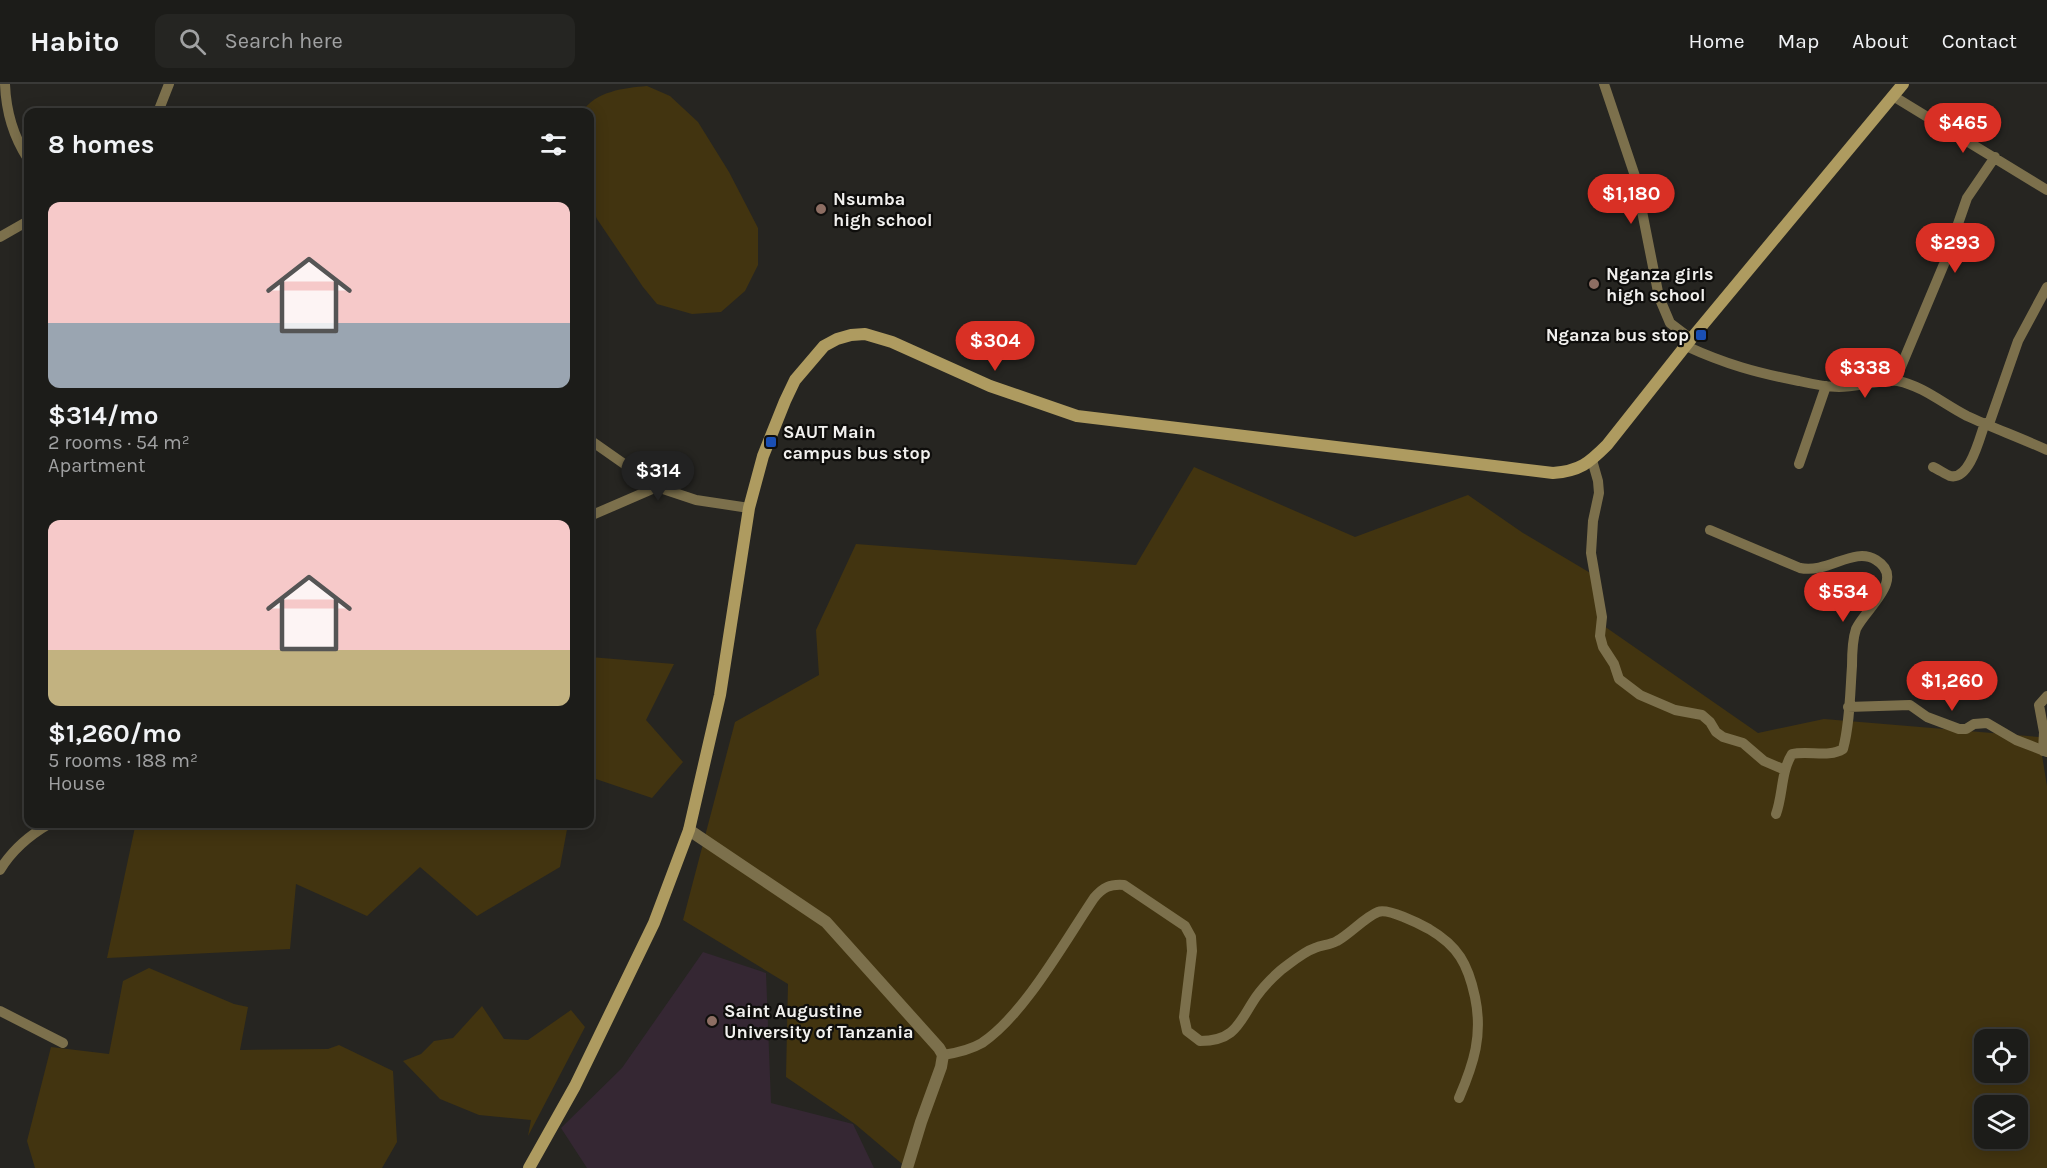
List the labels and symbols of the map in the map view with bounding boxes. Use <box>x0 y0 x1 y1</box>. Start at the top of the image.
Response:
pin: $465 <box>1927 103 1999 154</box>
pin: $1,180 <box>1582 174 1680 225</box>
place label: Nsumba high school <box>833 188 932 231</box>
marker: Nsumba high school <box>814 202 828 216</box>
pin: $293 <box>1919 223 1991 274</box>
place label: Nganza girls high school <box>1606 263 1714 306</box>
marker: Nganza girls high school <box>1587 277 1601 291</box>
pin: $304 <box>959 321 1031 372</box>
place label: Nganza bus stop <box>1546 324 1689 346</box>
marker: Nganza bus stop <box>1694 328 1708 342</box>
pin: $338 <box>1829 348 1901 399</box>
place label: SAUT Main campus bus stop <box>783 421 931 464</box>
marker: SAUT Main campus bus stop <box>764 435 778 449</box>
pin: $314 <box>622 451 694 502</box>
pin: $534 <box>1807 572 1879 623</box>
pin: $1,260 <box>1903 661 2001 712</box>
place label: Saint Augustine University of Tanzania <box>724 1000 914 1043</box>
marker: Saint Augustine University of Tanzania <box>705 1014 719 1028</box>

